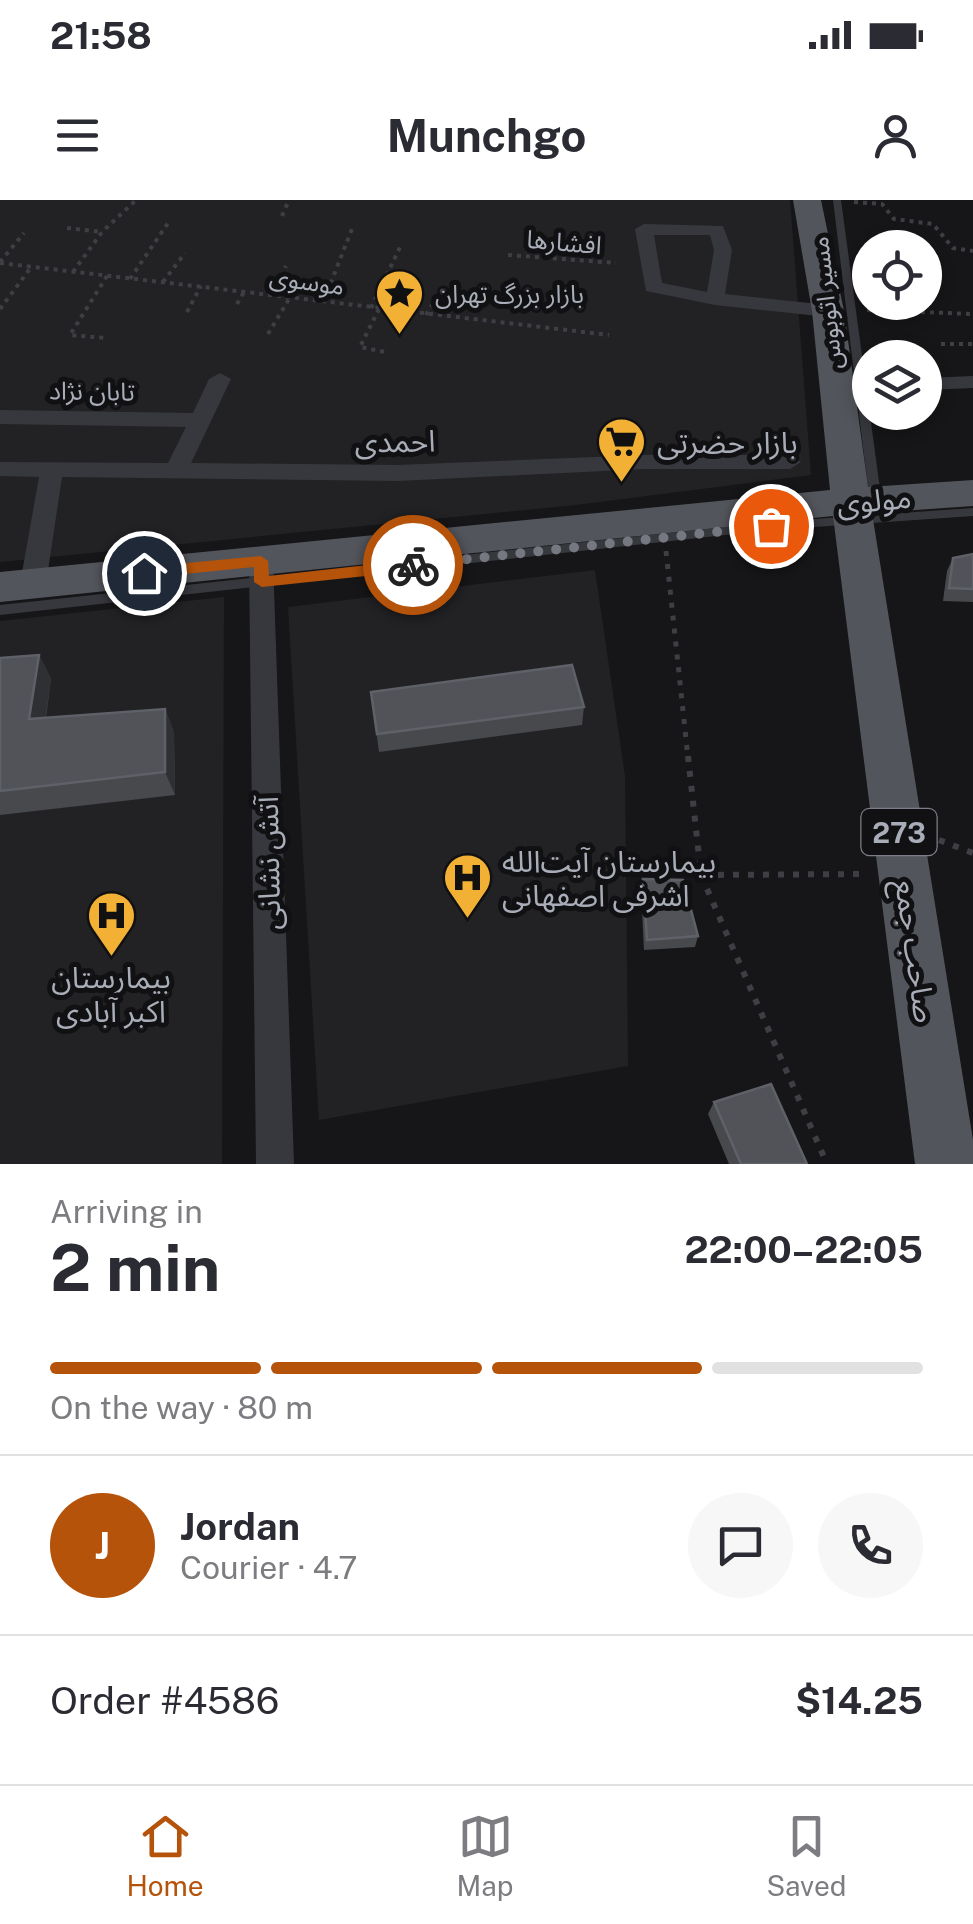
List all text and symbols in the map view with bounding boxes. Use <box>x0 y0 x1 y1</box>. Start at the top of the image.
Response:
text: 21:58 <box>50 13 152 58</box>
icon: menu <box>50 108 105 163</box>
icon: person <box>868 108 923 163</box>
text: Munchgo <box>387 109 586 162</box>
street label: افشارها <box>525 224 603 260</box>
map controls <box>852 230 942 430</box>
button: locate <box>852 230 942 320</box>
street label: مسیر اتوبوس <box>804 235 848 371</box>
street label: موسوی <box>268 261 346 301</box>
place icon: بازار بزرگ تهران <box>374 268 426 336</box>
place label: بازار بزرگ تهران <box>435 279 584 309</box>
button: layers <box>852 340 942 430</box>
street label: تابان نژاد <box>49 375 135 407</box>
supermarket icon: بازار حضرتی <box>596 416 648 484</box>
street label: احمدی <box>354 422 436 460</box>
place label: بازار حضرتی <box>657 424 798 460</box>
street label: مولوی <box>835 479 913 521</box>
pin <box>729 484 814 569</box>
icon: bag <box>744 499 799 554</box>
courier <box>363 515 463 615</box>
pin <box>102 531 187 616</box>
icon: bike <box>386 538 441 593</box>
icon: home <box>117 546 172 601</box>
street label: آتش نشانی <box>249 795 287 930</box>
road number: 273 <box>862 809 936 855</box>
place label: بیمارستان آیت‌الله اشرفی اصفهانی <box>502 843 716 913</box>
hospital icon: بیمارستان آیت‌الله اشرفی اصفهانی <box>441 852 493 920</box>
street label: صاحب جمع <box>883 877 944 1026</box>
hospital icon: بیمارستان اکبر آبادی <box>85 890 137 958</box>
place label: بیمارستان اکبر آبادی <box>51 959 171 1029</box>
text: Arriving in <box>50 1193 203 1230</box>
text: 22:00–22:05 <box>684 1227 923 1272</box>
text: 2 min <box>50 1229 220 1306</box>
text: On the way · 80 m <box>50 1389 313 1426</box>
button: chat <box>688 1493 793 1598</box>
button: phone <box>818 1493 923 1598</box>
text: Jordan <box>180 1504 300 1549</box>
text: J <box>95 1523 110 1568</box>
text: Courier · 4.7 <box>180 1549 357 1586</box>
text: Order #4586 <box>50 1678 279 1723</box>
text: $14.25 <box>795 1678 923 1723</box>
tab: Home <box>126 1809 204 1902</box>
tab: Map <box>457 1809 513 1902</box>
tab: Saved <box>766 1809 847 1902</box>

